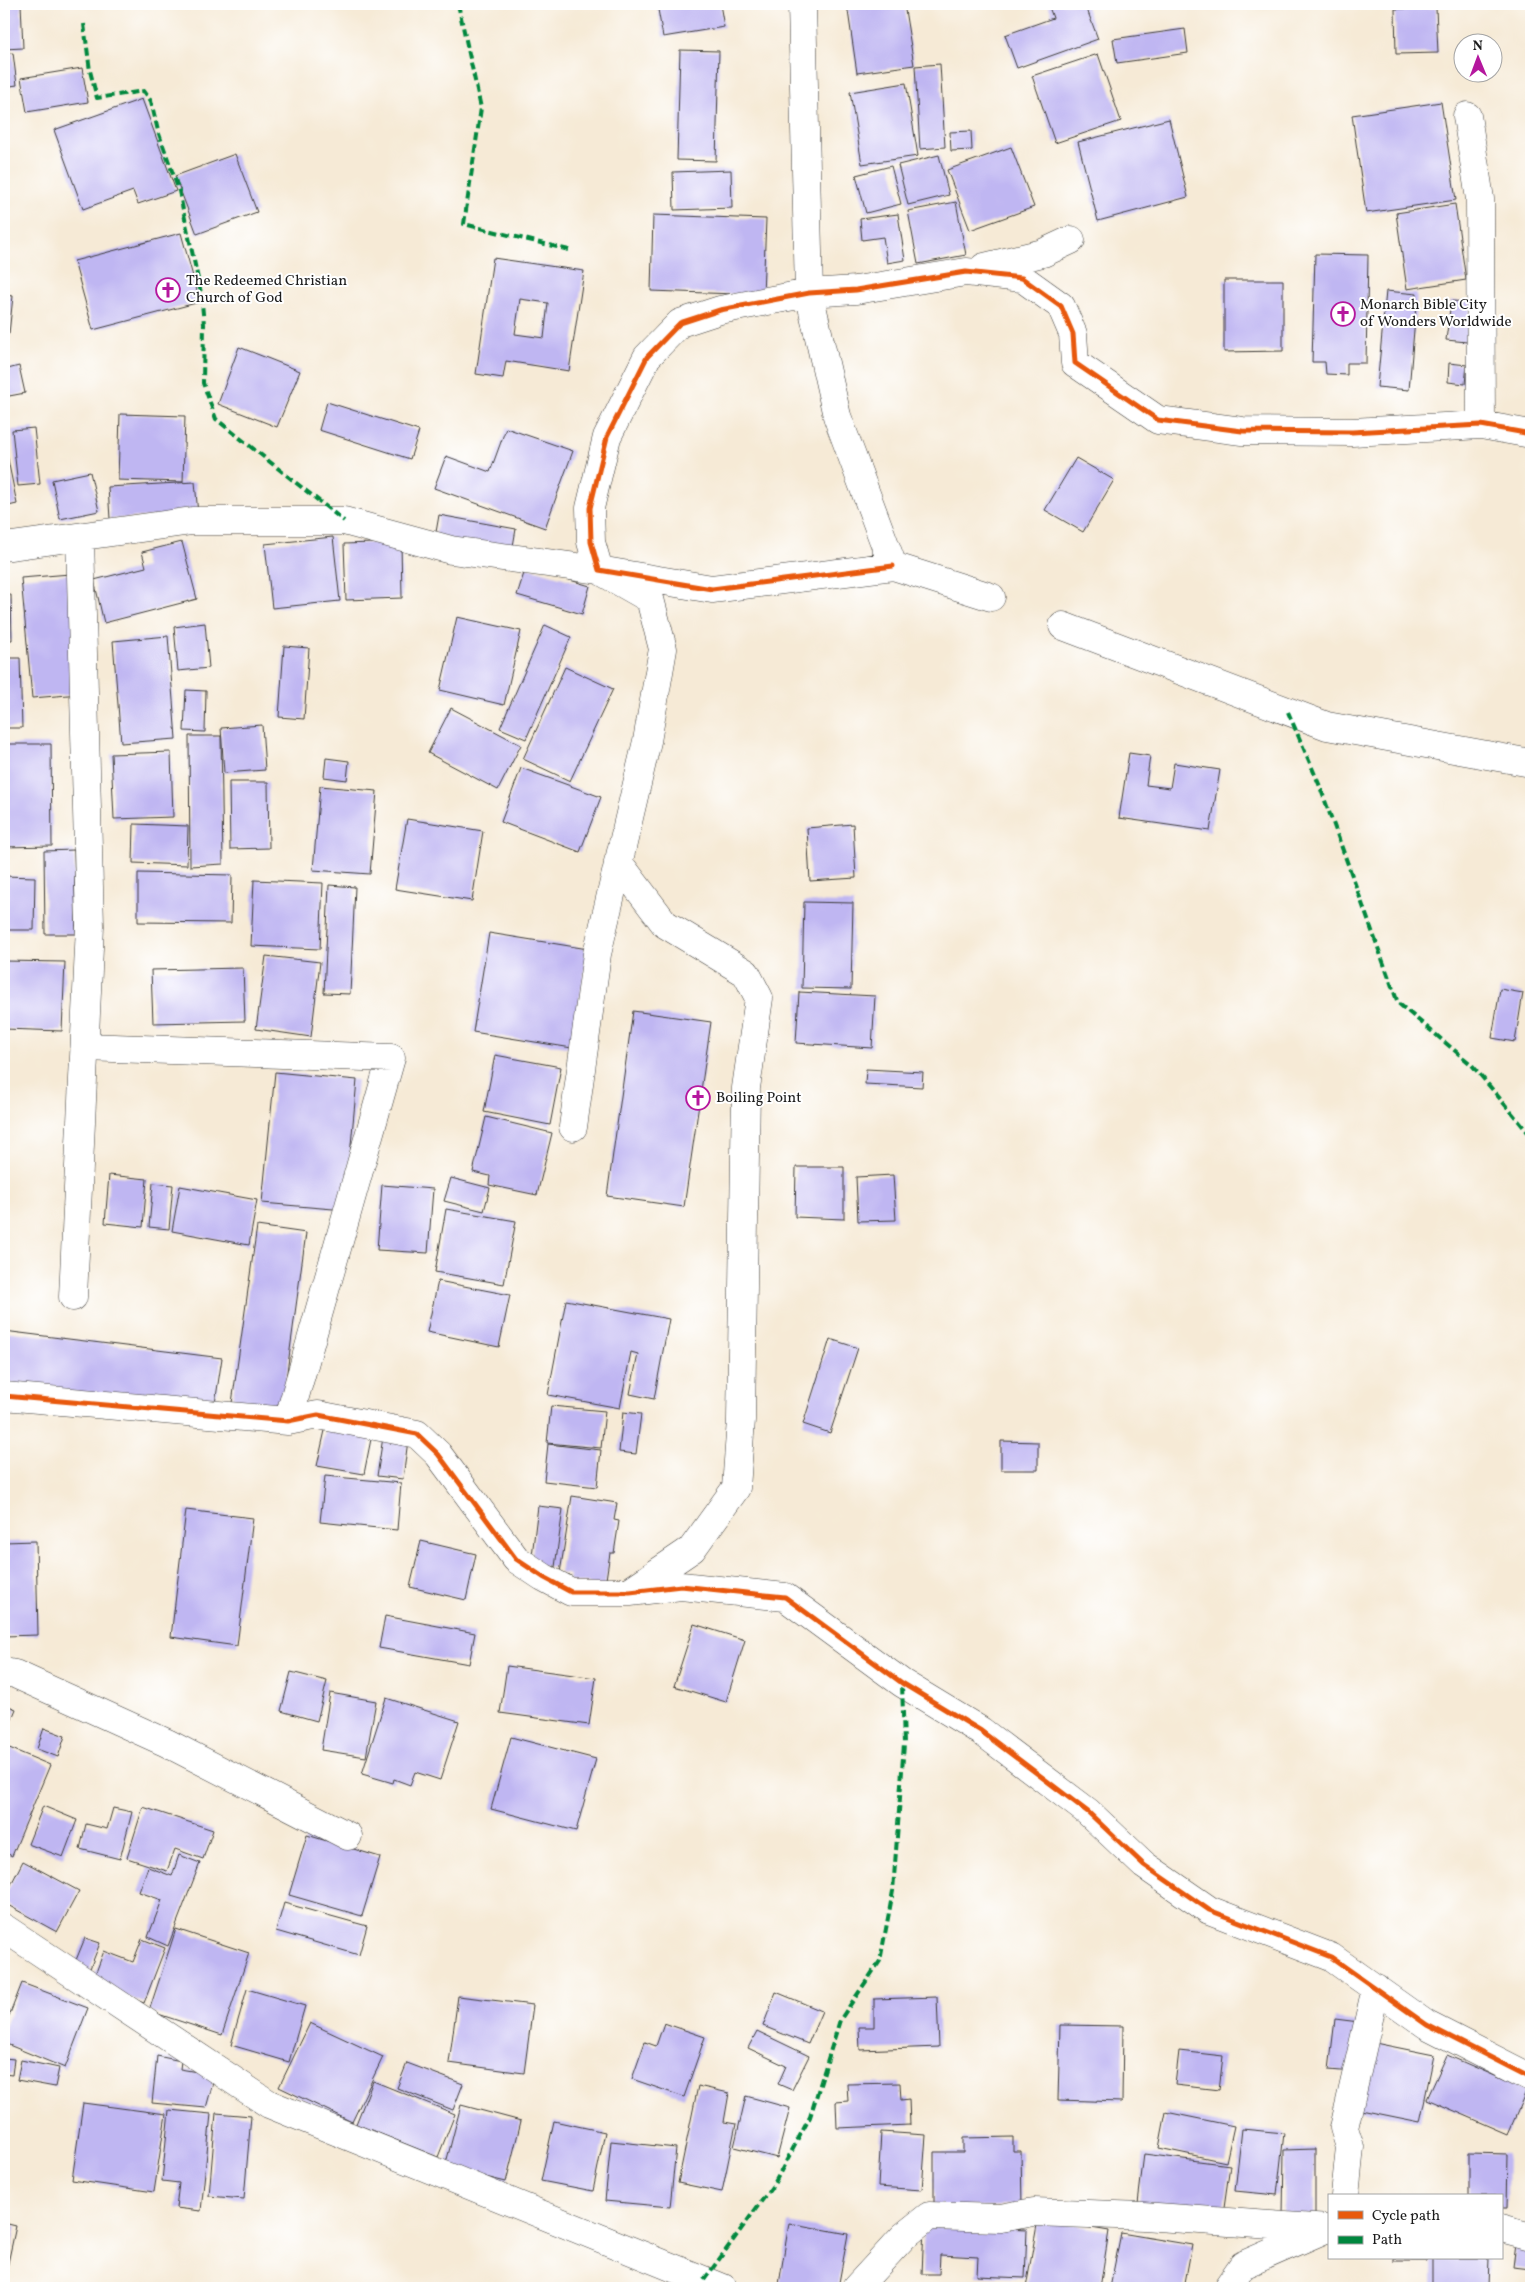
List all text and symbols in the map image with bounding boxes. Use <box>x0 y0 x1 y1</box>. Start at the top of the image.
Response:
north arrow <box>1452 32 1502 82</box>
text: N <box>1473 37 1483 56</box>
place label: The Redeemed Christian Church of God <box>186 271 347 309</box>
church icon: The Redeemed Christian Church of God <box>155 277 181 303</box>
place label: Monarch Bible City of Wonders Worldwide <box>1360 295 1512 333</box>
church icon: Monarch Bible City of Wonders Worldwide <box>1330 301 1356 327</box>
church icon: Boiling Point <box>685 1085 711 1111</box>
place label: Boiling Point <box>716 1088 802 1109</box>
legend <box>1328 2194 1502 2260</box>
text: Cycle path <box>1372 2206 1440 2227</box>
text: Path <box>1372 2230 1402 2251</box>

